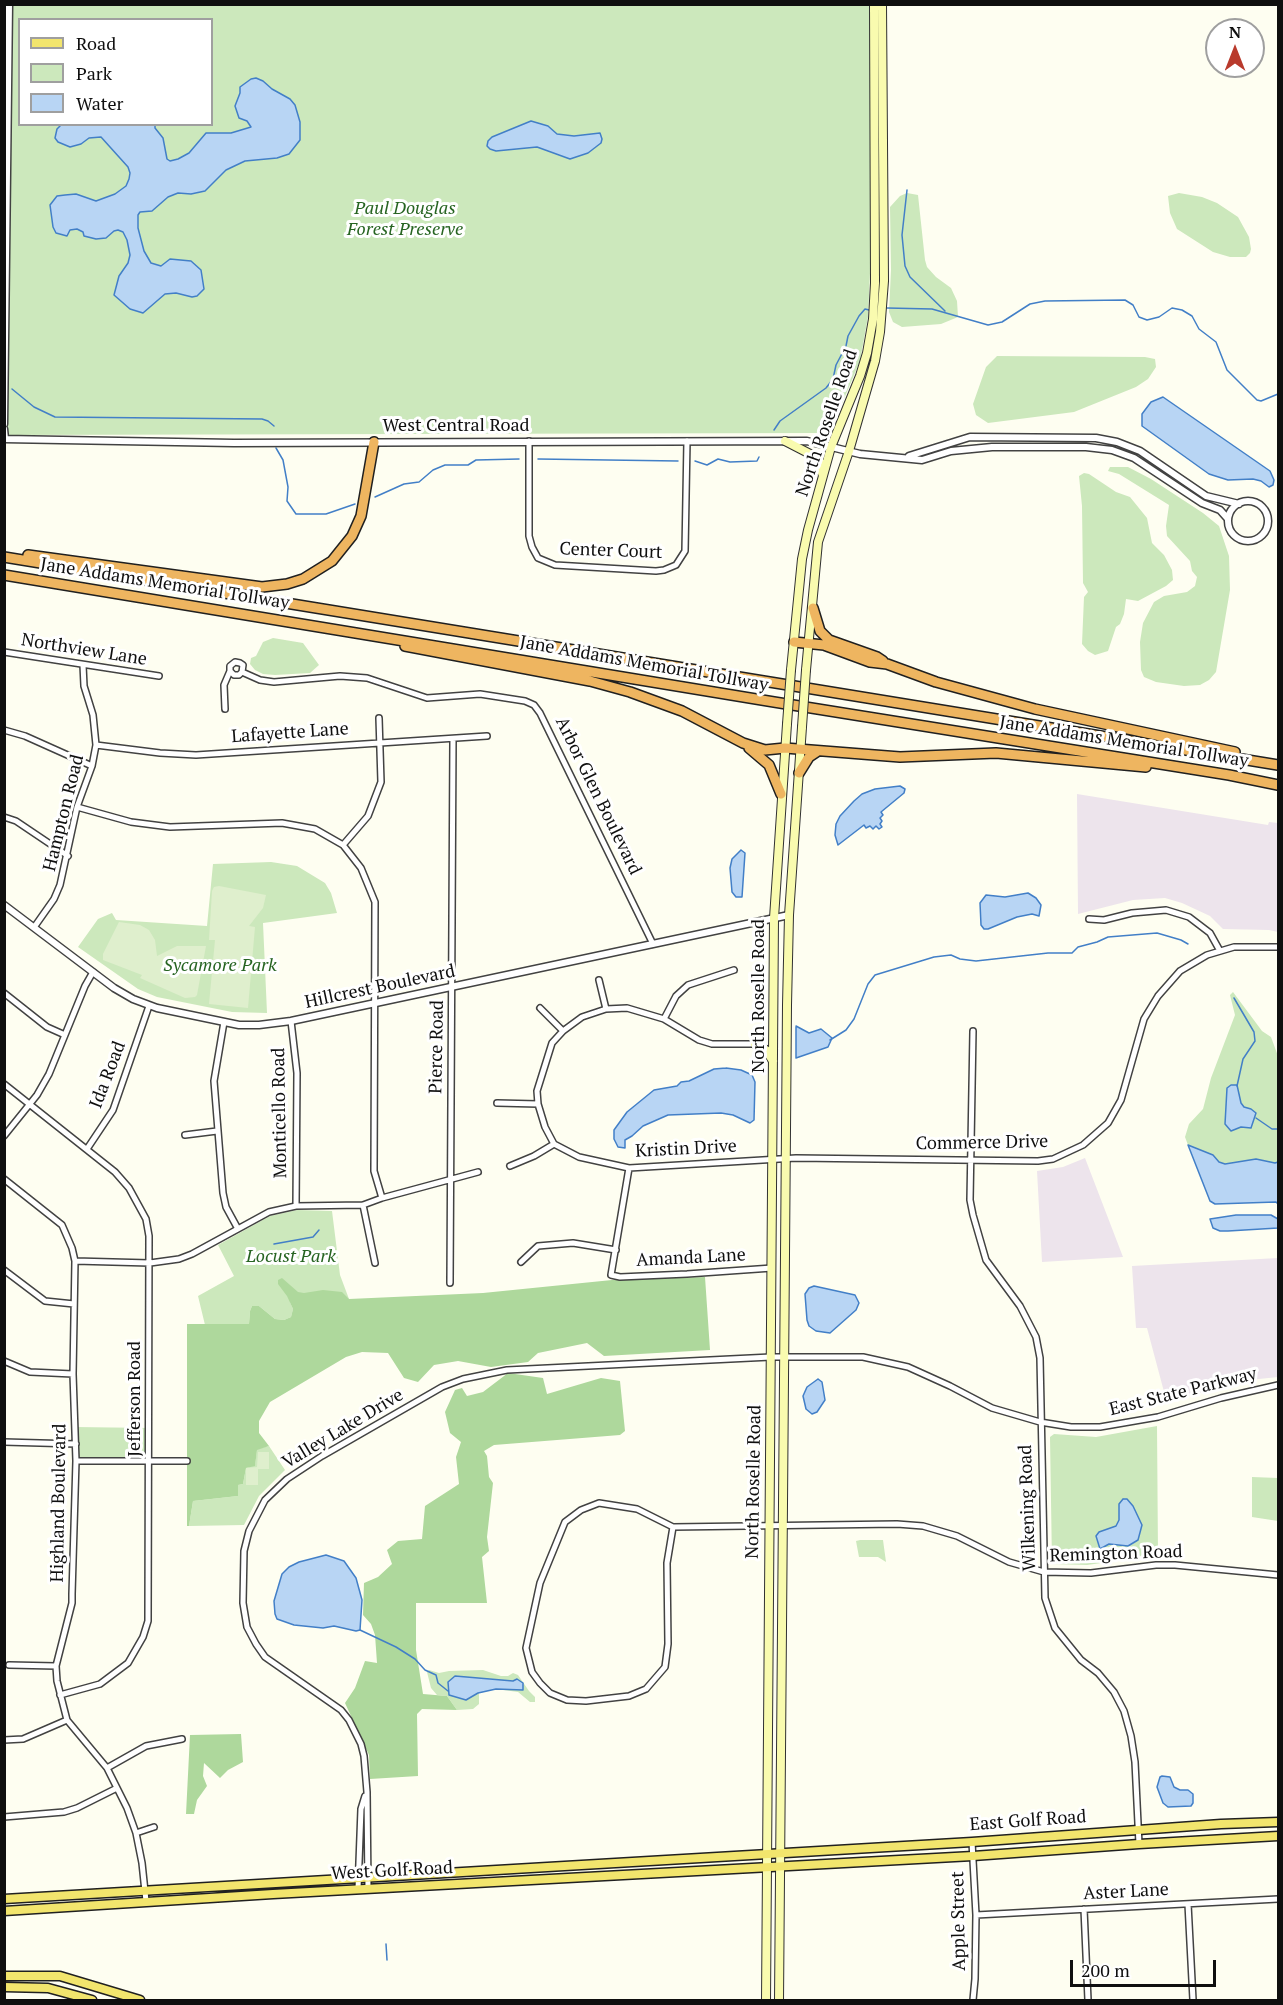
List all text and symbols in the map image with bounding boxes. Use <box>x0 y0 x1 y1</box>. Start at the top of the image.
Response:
legend <box>18 18 213 126</box>
north arrow <box>1205 18 1265 78</box>
text: N <box>1229 21 1241 43</box>
text: Road <box>76 31 116 55</box>
text: Park <box>76 61 112 85</box>
text: Water <box>76 91 123 115</box>
park label: Paul Douglas Forest Preserve <box>347 198 463 240</box>
street label: North Roselle Road <box>792 347 862 499</box>
street label: West Central Road <box>382 415 530 437</box>
street label: Center Court <box>559 538 663 564</box>
street label: Jane Addams Memorial Tollway <box>39 554 291 614</box>
street label: Northview Lane <box>20 629 148 671</box>
street label: Jane Addams Memorial Tollway <box>518 631 770 697</box>
street label: Jane Addams Memorial Tollway <box>998 712 1250 772</box>
street label: Arbor Glen Boulevard <box>550 714 646 878</box>
street label: Lafayette Lane <box>231 718 349 748</box>
street label: Hampton Road <box>39 752 89 874</box>
street label: North Roselle Road <box>748 919 770 1073</box>
park label: Sycamore Park <box>163 955 277 977</box>
street label: Hillcrest Boulevard <box>303 961 457 1013</box>
street label: Pierce Road <box>425 1000 449 1094</box>
street label: Ida Road <box>85 1038 131 1112</box>
street label: Monticello Road <box>268 1047 292 1179</box>
street label: Commerce Drive <box>916 1131 1048 1155</box>
street label: Kristin Drive <box>635 1136 737 1162</box>
street label: Amanda Lane <box>636 1244 746 1272</box>
park label: Locust Park <box>246 1246 336 1268</box>
street label: Jefferson Road <box>124 1341 146 1457</box>
street label: East State Parkway <box>1107 1363 1259 1421</box>
street label: Valley Lake Drive <box>279 1384 407 1474</box>
street label: North Roselle Road <box>742 1405 766 1559</box>
street label: Highland Boulevard <box>47 1423 71 1583</box>
street label: Wilkening Road <box>1015 1444 1041 1572</box>
street label: Remington Road <box>1049 1541 1183 1567</box>
street label: East Golf Road <box>969 1806 1087 1836</box>
street label: West Golf Road <box>331 1857 453 1885</box>
street label: Apple Street <box>947 1871 971 1971</box>
street label: Aster Lane <box>1083 1879 1169 1905</box>
scale bar <box>1073 1948 1218 1986</box>
text: 200 m <box>1081 1958 1130 1982</box>

